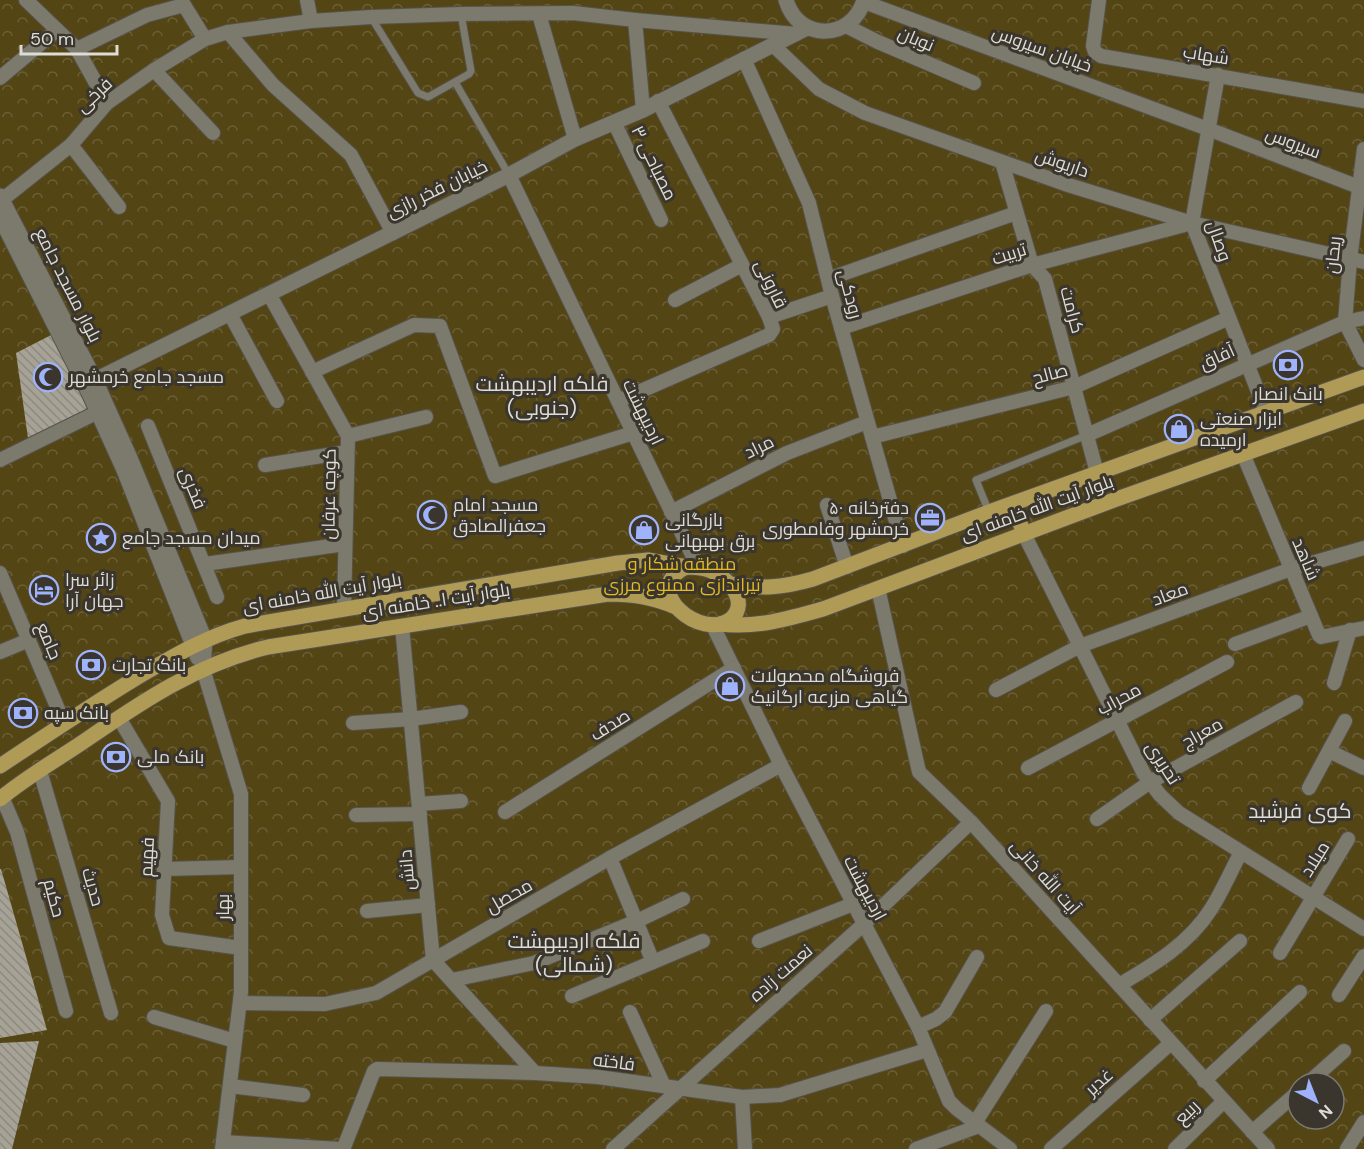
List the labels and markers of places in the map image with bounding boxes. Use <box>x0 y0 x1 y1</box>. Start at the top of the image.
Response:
bank icon: بانک انصار <box>1272 349 1304 381</box>
mosque icon: مسجد جامع خرمشهر <box>32 361 64 393</box>
place label: مسجد جامع خرمشهر <box>68 365 224 389</box>
place label: بانک انصار <box>1252 382 1323 406</box>
place label: ابزار صنعتی ارمیده <box>1200 407 1282 452</box>
shop icon: ابزار صنعتی ارمیده <box>1163 413 1195 445</box>
place label: مسجد امام جعفرالصادق <box>453 493 546 538</box>
place label: دفترخانه ۵۰ خرمشهر وفامطوری <box>762 496 909 541</box>
mosque icon: مسجد امام جعفرالصادق <box>416 499 448 531</box>
office icon: دفترخانه ۵۰ خرمشهر وفامطوری <box>914 502 946 534</box>
place label: بازرگانی برق بهبهانی <box>665 508 755 553</box>
shop icon: بازرگانی برق بهبهانی <box>628 514 660 546</box>
place icon: میدان مسجد جامع <box>85 522 117 554</box>
place label: میدان مسجد جامع <box>122 526 261 550</box>
place label: زائر سرا جهان آرا <box>65 568 123 613</box>
hotel icon: زائر سرا جهان آرا <box>28 574 60 606</box>
bank icon: بانک تجارت <box>75 649 107 681</box>
place label: بانک تجارت <box>112 653 186 677</box>
place label: فروشگاه محصولات گیاهی مزرعه ارگانیک <box>751 664 908 709</box>
shop icon: فروشگاه محصولات گیاهی مزرعه ارگانیک <box>714 670 746 702</box>
bank icon: بانک سپه <box>7 697 39 729</box>
place label: بانک سپه <box>44 701 109 725</box>
bank icon: بانک ملی <box>100 741 132 773</box>
place label: بانک ملی <box>137 745 204 769</box>

